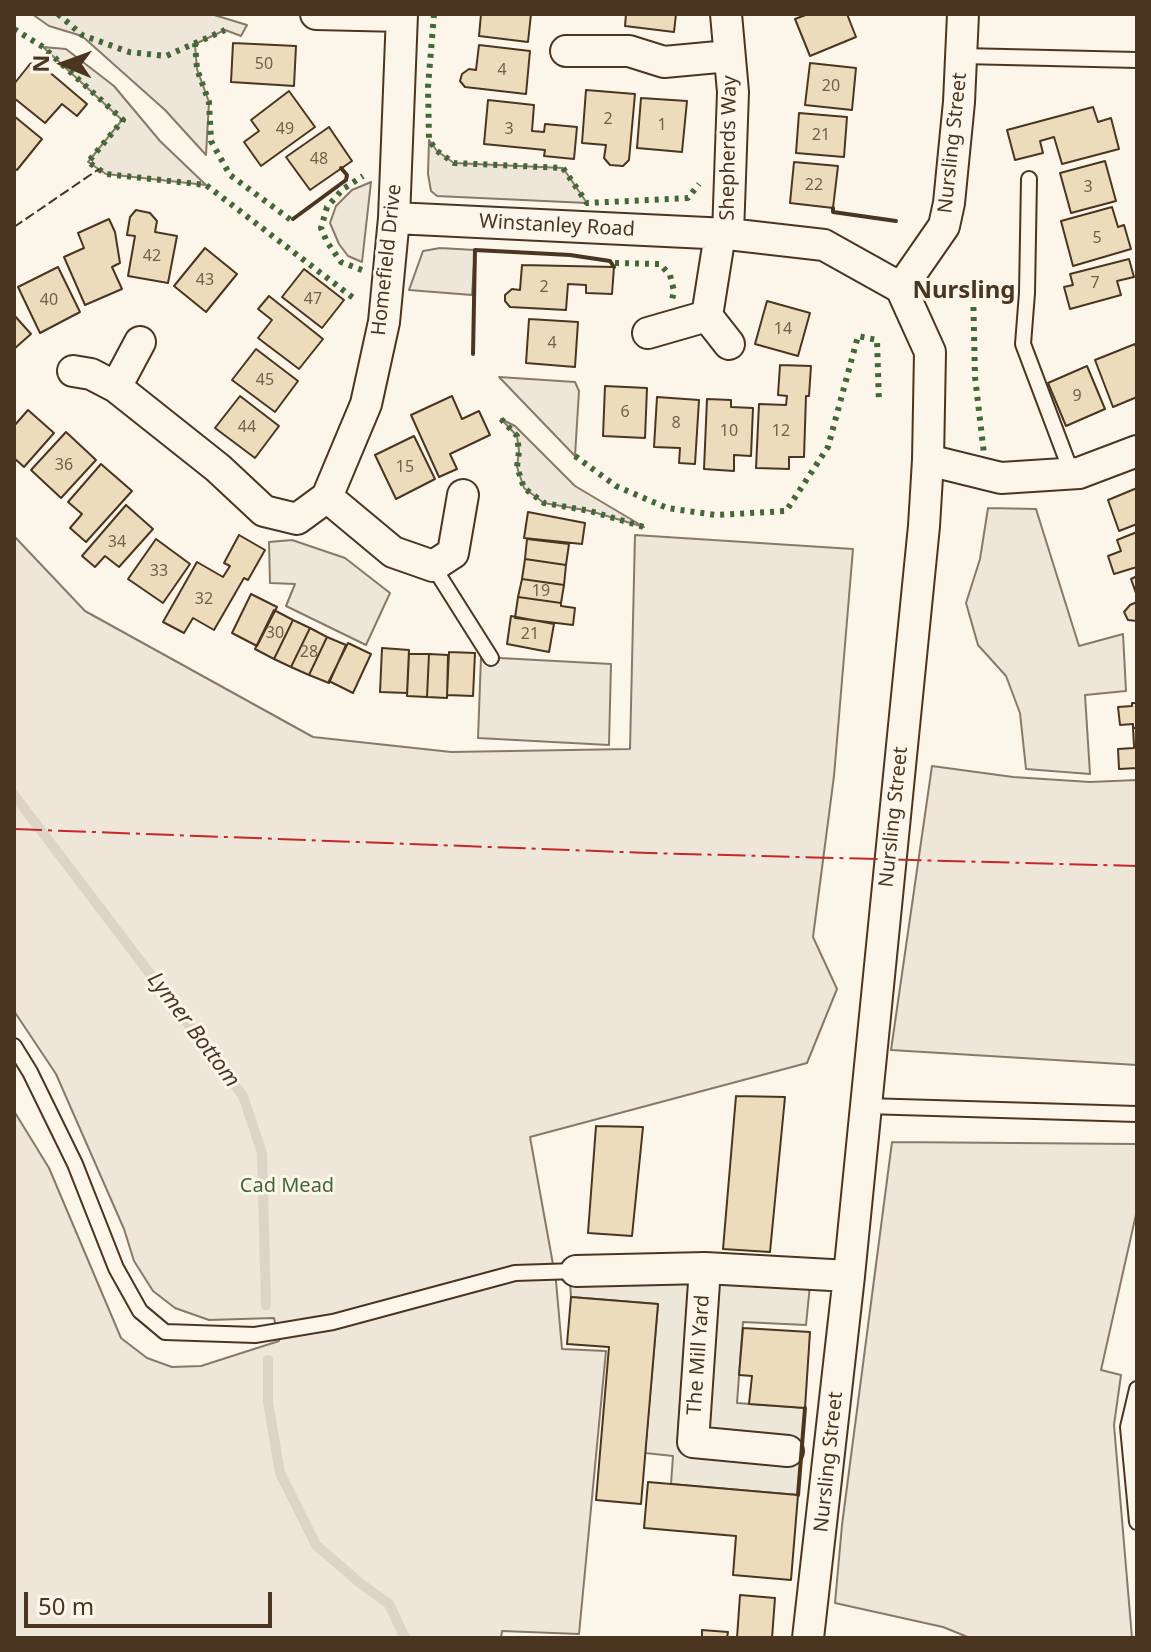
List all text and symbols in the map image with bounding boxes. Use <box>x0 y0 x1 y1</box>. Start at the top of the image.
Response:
north arrow <box>24 24 104 104</box>
text: N <box>25 54 55 73</box>
house number: 50 <box>255 54 273 74</box>
house number: 4 <box>497 60 507 80</box>
street label: Nursling Street <box>934 71 972 215</box>
street label: Shepherds Way <box>716 75 742 221</box>
house number: 20 <box>822 76 840 96</box>
house number: 2 <box>603 109 613 129</box>
house number: 1 <box>657 115 667 135</box>
house number: 49 <box>276 119 294 139</box>
house number: 3 <box>504 119 514 139</box>
house number: 21 <box>812 125 830 145</box>
house number: 48 <box>310 149 328 169</box>
house number: 22 <box>805 175 823 195</box>
house number: 3 <box>1083 177 1093 197</box>
street label: Homefield Drive <box>367 183 407 337</box>
street label: Winstanley Road <box>478 210 636 242</box>
house number: 5 <box>1092 228 1102 248</box>
house number: 42 <box>143 246 161 266</box>
house number: 43 <box>196 270 214 290</box>
house number: 7 <box>1090 273 1100 293</box>
house number: 2 <box>539 277 549 297</box>
district label: Nursling <box>913 277 1015 305</box>
house number: 47 <box>304 289 322 309</box>
house number: 40 <box>40 290 58 310</box>
house number: 14 <box>774 319 792 339</box>
house number: 4 <box>547 333 557 353</box>
house number: 45 <box>256 370 274 390</box>
house number: 9 <box>1072 386 1082 406</box>
house number: 6 <box>620 402 630 422</box>
house number: 8 <box>671 413 681 433</box>
house number: 44 <box>238 417 256 437</box>
house number: 10 <box>720 421 738 441</box>
house number: 12 <box>772 421 790 441</box>
house number: 36 <box>55 455 73 475</box>
house number: 15 <box>396 457 414 477</box>
house number: 34 <box>108 532 126 552</box>
house number: 33 <box>150 561 168 581</box>
house number: 19 <box>532 581 550 601</box>
house number: 32 <box>195 589 213 609</box>
house number: 30 <box>266 623 284 643</box>
house number: 21 <box>521 624 539 644</box>
house number: 28 <box>300 642 318 662</box>
street label: Nursling Street <box>875 745 913 889</box>
water label: Lymer Bottom <box>141 967 245 1093</box>
park label: Cad Mead <box>240 1174 334 1198</box>
street label: The Mill Yard <box>683 1294 715 1416</box>
street label: Nursling Street <box>810 1390 848 1534</box>
scale bar <box>28 1576 276 1626</box>
text: 50 m <box>38 1589 94 1622</box>

